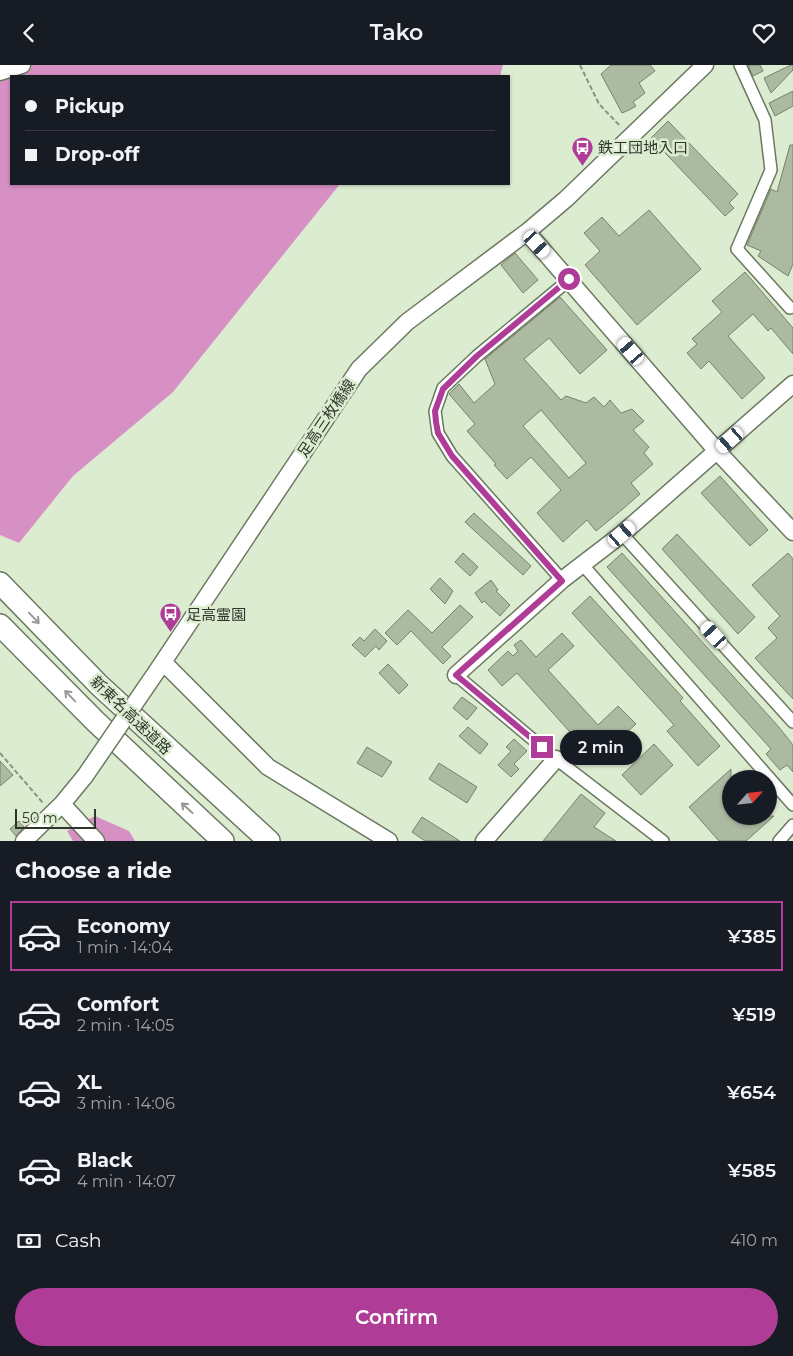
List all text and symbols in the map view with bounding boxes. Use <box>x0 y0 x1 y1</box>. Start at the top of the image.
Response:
icon: back <box>15 19 43 47</box>
text: Tako <box>370 19 423 46</box>
icon: heart <box>750 19 778 47</box>
text: Pickup <box>55 95 124 118</box>
bus stop icon: 鉄工団地入口 <box>570 135 594 166</box>
place label: 鉄工団地入口 <box>598 138 688 157</box>
text: Drop-off <box>55 143 139 166</box>
car <box>521 228 552 260</box>
route start <box>558 268 580 290</box>
car <box>615 335 646 367</box>
street label: 足高三枚橋線 <box>293 375 359 461</box>
car <box>713 424 746 456</box>
car <box>605 518 638 550</box>
bus stop icon: 足高霊園 <box>158 602 182 633</box>
place label: 足高霊園 <box>186 605 246 624</box>
one-way arrow <box>28 612 40 625</box>
car <box>698 619 729 651</box>
street label: 新東名高速道路 <box>87 672 175 758</box>
one-way arrow <box>64 690 76 702</box>
callout: 2 min <box>560 729 642 765</box>
route end <box>531 736 553 758</box>
text: 2 min <box>578 738 624 757</box>
north arrow <box>722 770 778 825</box>
map controls <box>722 770 777 825</box>
one-way arrow <box>181 802 194 814</box>
scale bar <box>15 806 96 829</box>
text: 50 m <box>22 809 58 827</box>
text: Choose a ride <box>15 857 172 884</box>
icon: car <box>17 914 62 959</box>
text: Economy <box>77 915 170 938</box>
text: ¥385 <box>728 925 776 948</box>
text: 1 min · 14:04 <box>77 938 173 957</box>
icon: car <box>17 992 62 1037</box>
text: Comfort <box>77 993 159 1016</box>
text: ¥519 <box>732 1003 776 1026</box>
text: 2 min · 14:05 <box>77 1016 174 1035</box>
icon: car <box>17 1070 62 1115</box>
text: XL <box>77 1071 102 1094</box>
text: ¥654 <box>727 1081 776 1104</box>
text: 3 min · 14:06 <box>77 1094 175 1113</box>
icon: car <box>17 1148 62 1193</box>
text: Black <box>77 1149 133 1172</box>
text: ¥585 <box>728 1159 776 1182</box>
text: 4 min · 14:07 <box>77 1172 176 1191</box>
icon: cash <box>15 1227 43 1255</box>
text: Cash <box>55 1229 102 1252</box>
text: 410 m <box>730 1231 778 1250</box>
button: Confirm <box>15 1288 778 1346</box>

